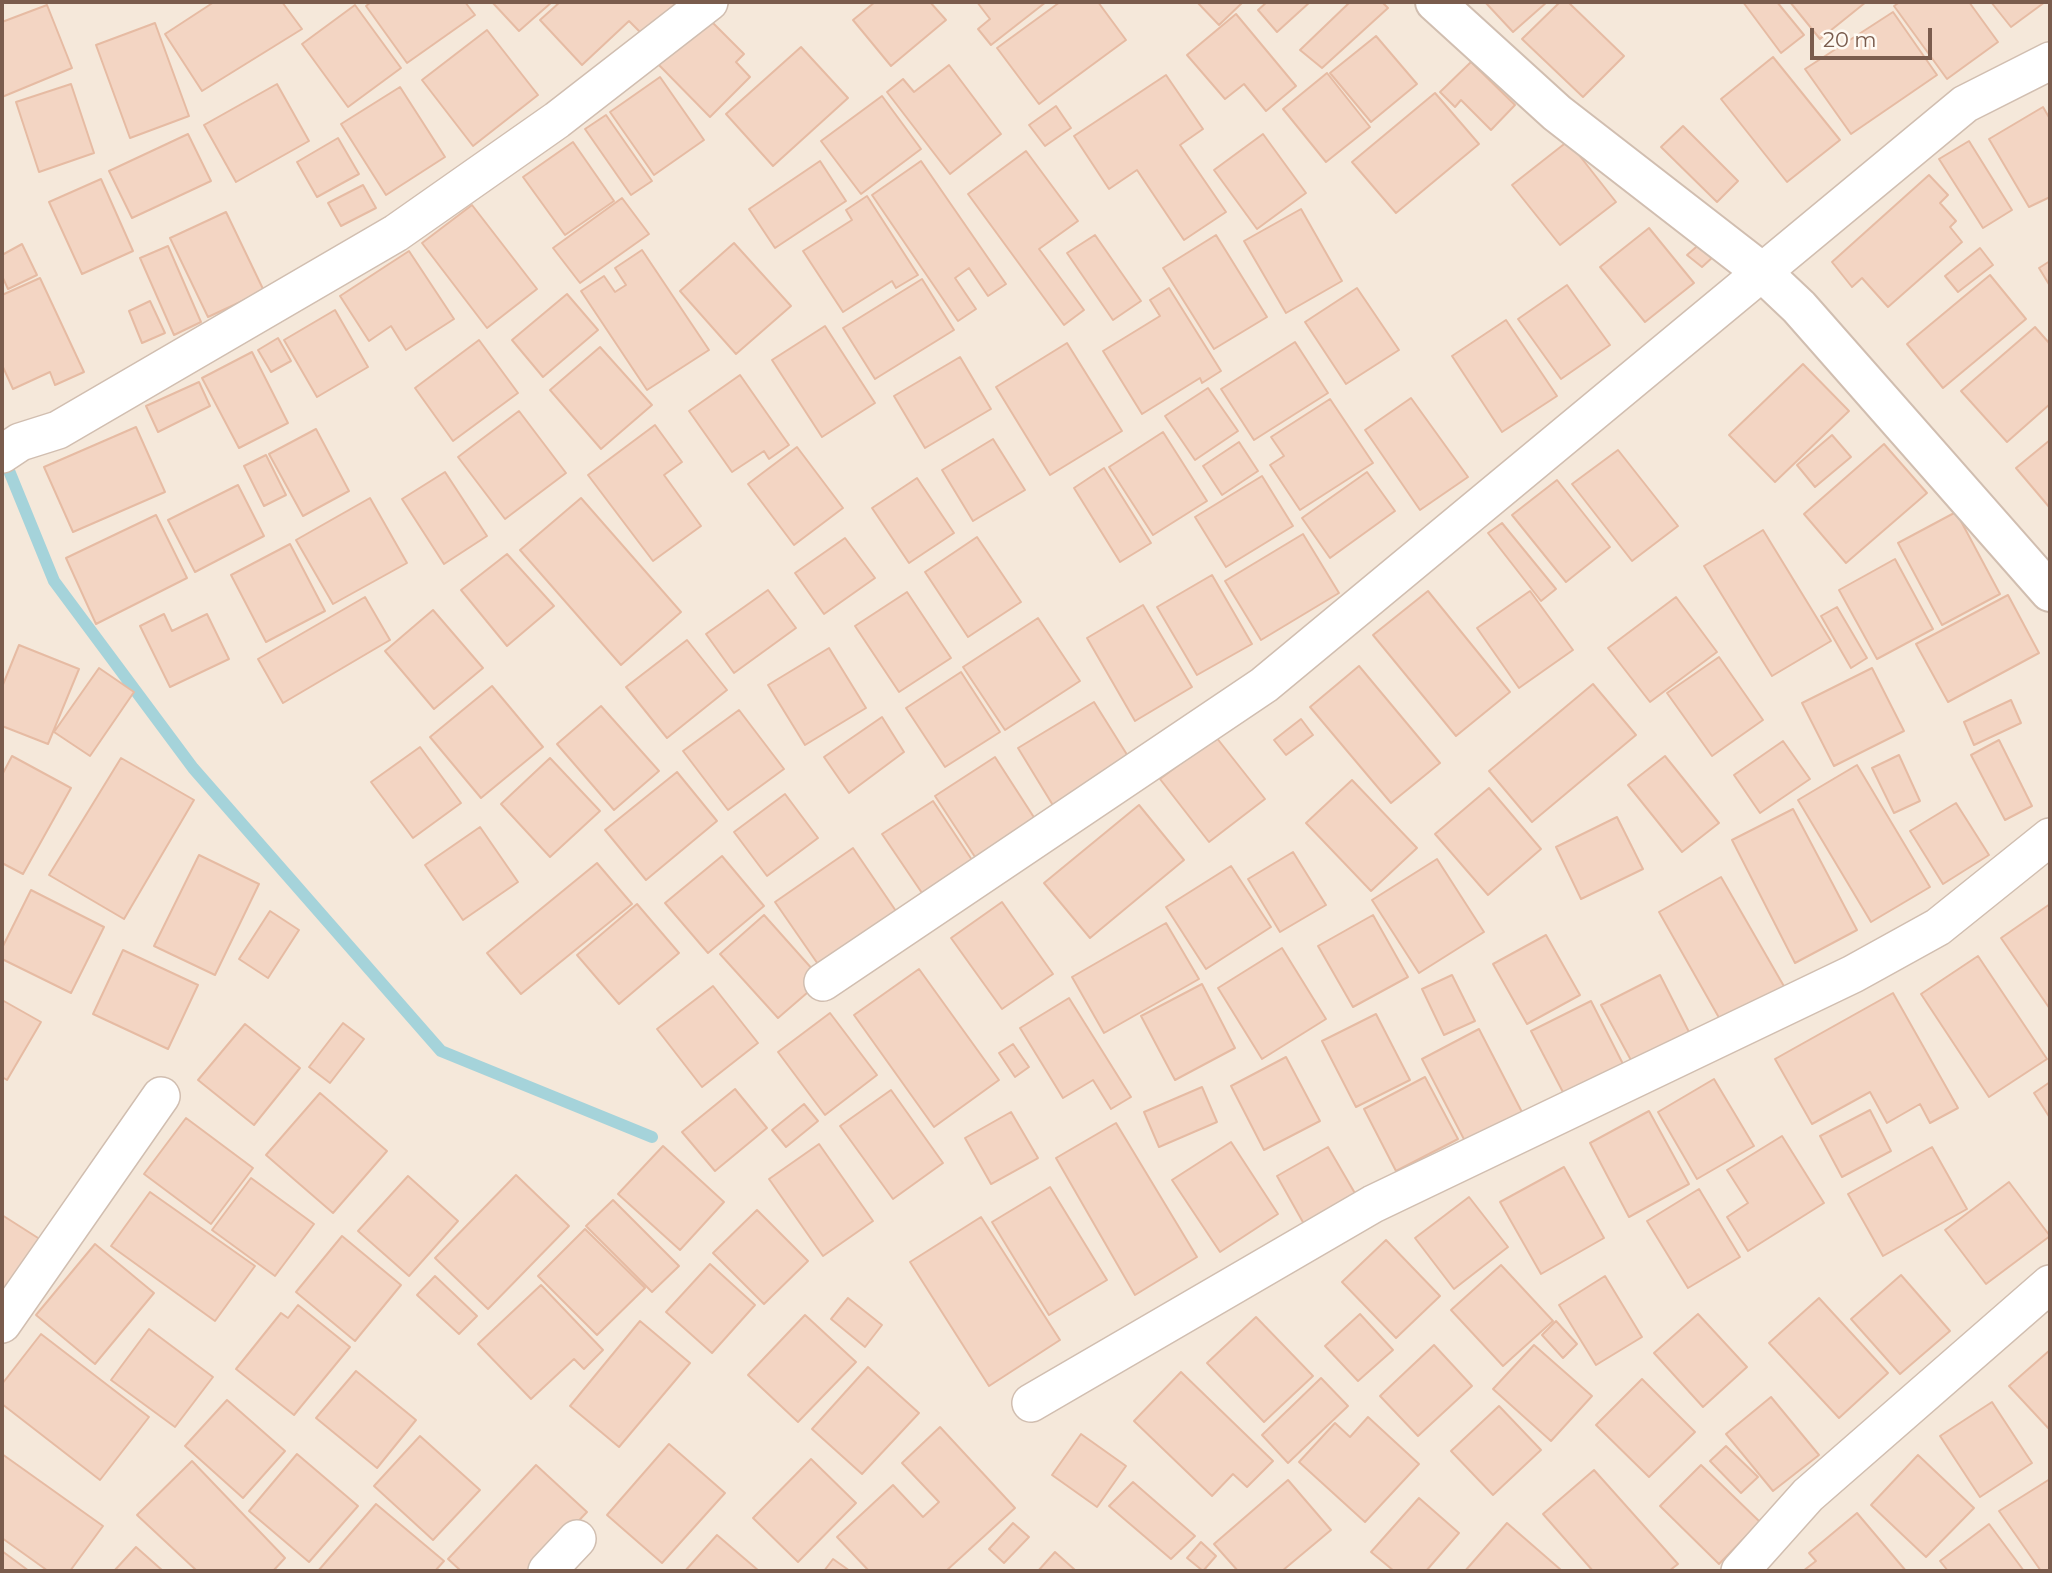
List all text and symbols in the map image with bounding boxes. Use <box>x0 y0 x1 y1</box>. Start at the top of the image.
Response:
scale bar <box>1814 14 1937 58</box>
text: 20 m <box>1823 27 1877 52</box>

